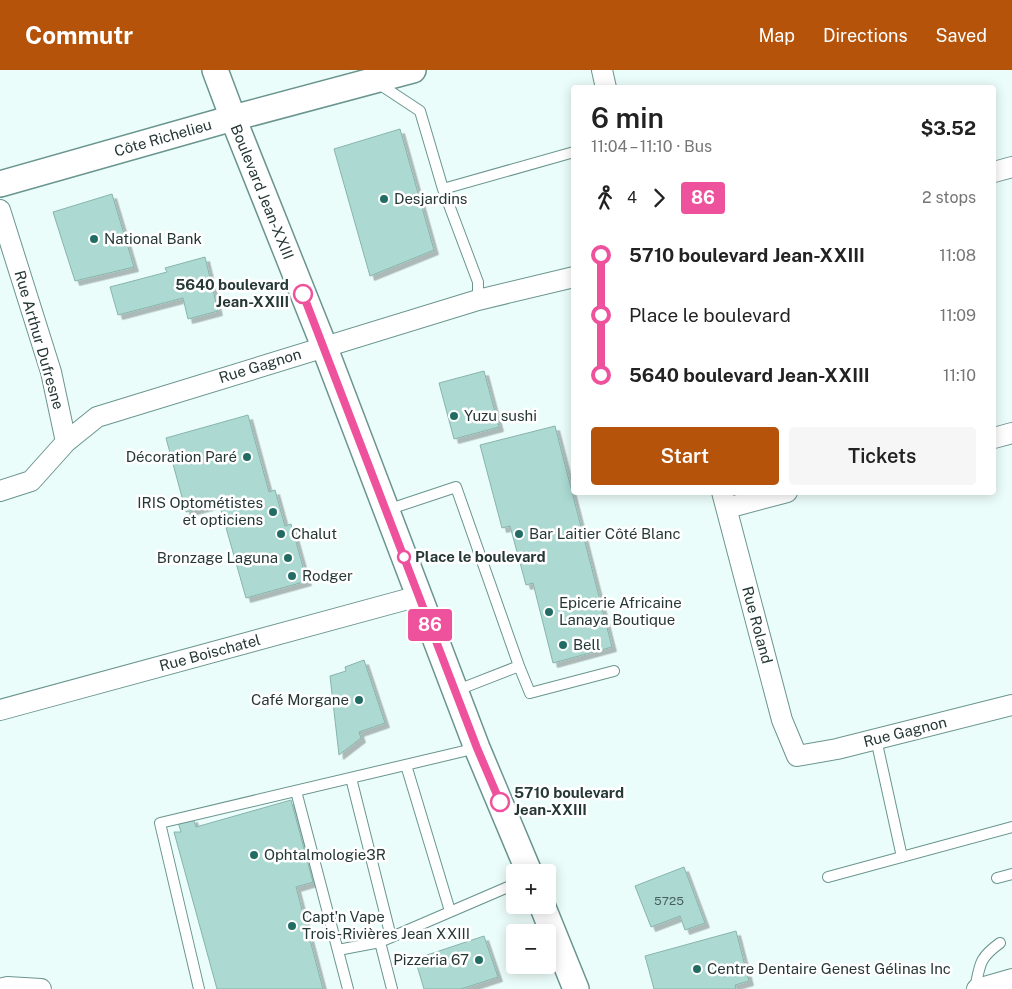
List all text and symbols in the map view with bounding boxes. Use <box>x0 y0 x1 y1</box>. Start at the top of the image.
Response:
text: Commutr <box>25 21 133 49</box>
text: Map <box>758 25 795 46</box>
text: Directions <box>823 25 908 46</box>
text: Saved <box>936 25 987 46</box>
text: 6 min <box>591 101 664 134</box>
street label: Côte Richelieu <box>112 116 213 160</box>
text: $3.52 <box>920 117 976 139</box>
street label: Boulevard Jean-XXIII <box>228 122 297 262</box>
text: 11:04 – 11:10 · Bus <box>591 137 712 156</box>
icon: walk <box>591 184 619 212</box>
icon: forward <box>645 184 673 212</box>
text: 86 <box>691 187 715 208</box>
text: 4 <box>627 188 637 207</box>
text: 2 stops <box>922 188 976 207</box>
place label: Desjardins <box>394 190 467 207</box>
marker: Desjardins <box>378 193 390 205</box>
place label: National Bank <box>104 230 202 247</box>
marker: National Bank <box>88 233 100 245</box>
text: 5710 boulevard Jean-XXIII <box>629 244 865 266</box>
text: 11:08 <box>939 246 976 265</box>
street label: Rue Arthur Dufresne <box>11 268 67 411</box>
place label: 5640 boulevard Jean-XXIII <box>175 276 289 310</box>
marker: 5640 boulevard Jean-XXIII <box>293 284 313 304</box>
text: Place le boulevard <box>629 304 791 326</box>
text: 11:09 <box>940 306 976 325</box>
street label: Rue Gagnon <box>217 345 303 386</box>
text: 5640 boulevard Jean-XXIII <box>629 364 870 386</box>
text: 11:10 <box>943 366 976 385</box>
place label: Yuzu sushi <box>464 407 537 424</box>
marker: Yuzu sushi <box>448 410 460 422</box>
button: Start <box>591 427 779 485</box>
button: Tickets <box>789 427 976 485</box>
place label: Décoration Paré <box>126 448 237 465</box>
marker: Décoration Paré <box>241 451 253 463</box>
place label: IRIS Optométistes et opticiens <box>137 494 263 528</box>
marker: IRIS Optométistes et opticiens <box>267 506 279 518</box>
place label: Chalut <box>291 525 337 542</box>
place label: Bar Laitier Côté Blanc <box>529 525 681 542</box>
marker: Chalut <box>275 528 287 540</box>
marker: Bar Laitier Côté Blanc <box>513 528 525 540</box>
place label: Place le boulevard <box>415 548 546 565</box>
place label: Bronzage Laguna <box>157 549 278 566</box>
marker: Place le boulevard <box>397 550 411 564</box>
marker: Bronzage Laguna <box>282 552 294 564</box>
place label: Rodger <box>302 567 353 584</box>
marker: Rodger <box>286 570 298 582</box>
street label: Rue Roland <box>739 584 776 665</box>
place label: Epicerie Africaine Lanaya Boutique <box>559 594 682 628</box>
marker: Epicerie Africaine Lanaya Boutique <box>543 606 555 618</box>
line badge: 86 <box>408 609 452 641</box>
text: 86 <box>418 614 442 635</box>
street label: Rue Boischatel <box>157 631 262 674</box>
place label: Bell <box>573 636 600 653</box>
marker: Bell <box>557 639 569 651</box>
place label: Café Morgane <box>251 691 349 708</box>
marker: Café Morgane <box>353 694 365 706</box>
street label: Rue Gagnon <box>861 713 948 750</box>
place label: 5710 boulevard Jean-XXIII <box>514 784 624 818</box>
marker: 5710 boulevard Jean-XXIII <box>490 792 510 812</box>
place label: Ophtalmologie3R <box>264 846 386 863</box>
marker: Ophtalmologie3R <box>248 849 260 861</box>
map controls <box>506 864 556 974</box>
button: + <box>506 864 556 914</box>
house number: 5725 <box>654 894 684 908</box>
place label: Capt'n Vape Trois-Rivières Jean XXIII <box>302 908 470 942</box>
marker: Capt'n Vape Trois-Rivières Jean XXIII <box>286 920 298 932</box>
button: − <box>506 924 556 974</box>
place label: Pizzeria 67 <box>393 951 469 968</box>
marker: Pizzeria 67 <box>473 954 485 966</box>
place label: Centre Dentaire Genest Gélinas Inc <box>707 960 951 977</box>
marker: Centre Dentaire Genest Gélinas Inc <box>691 963 703 975</box>

